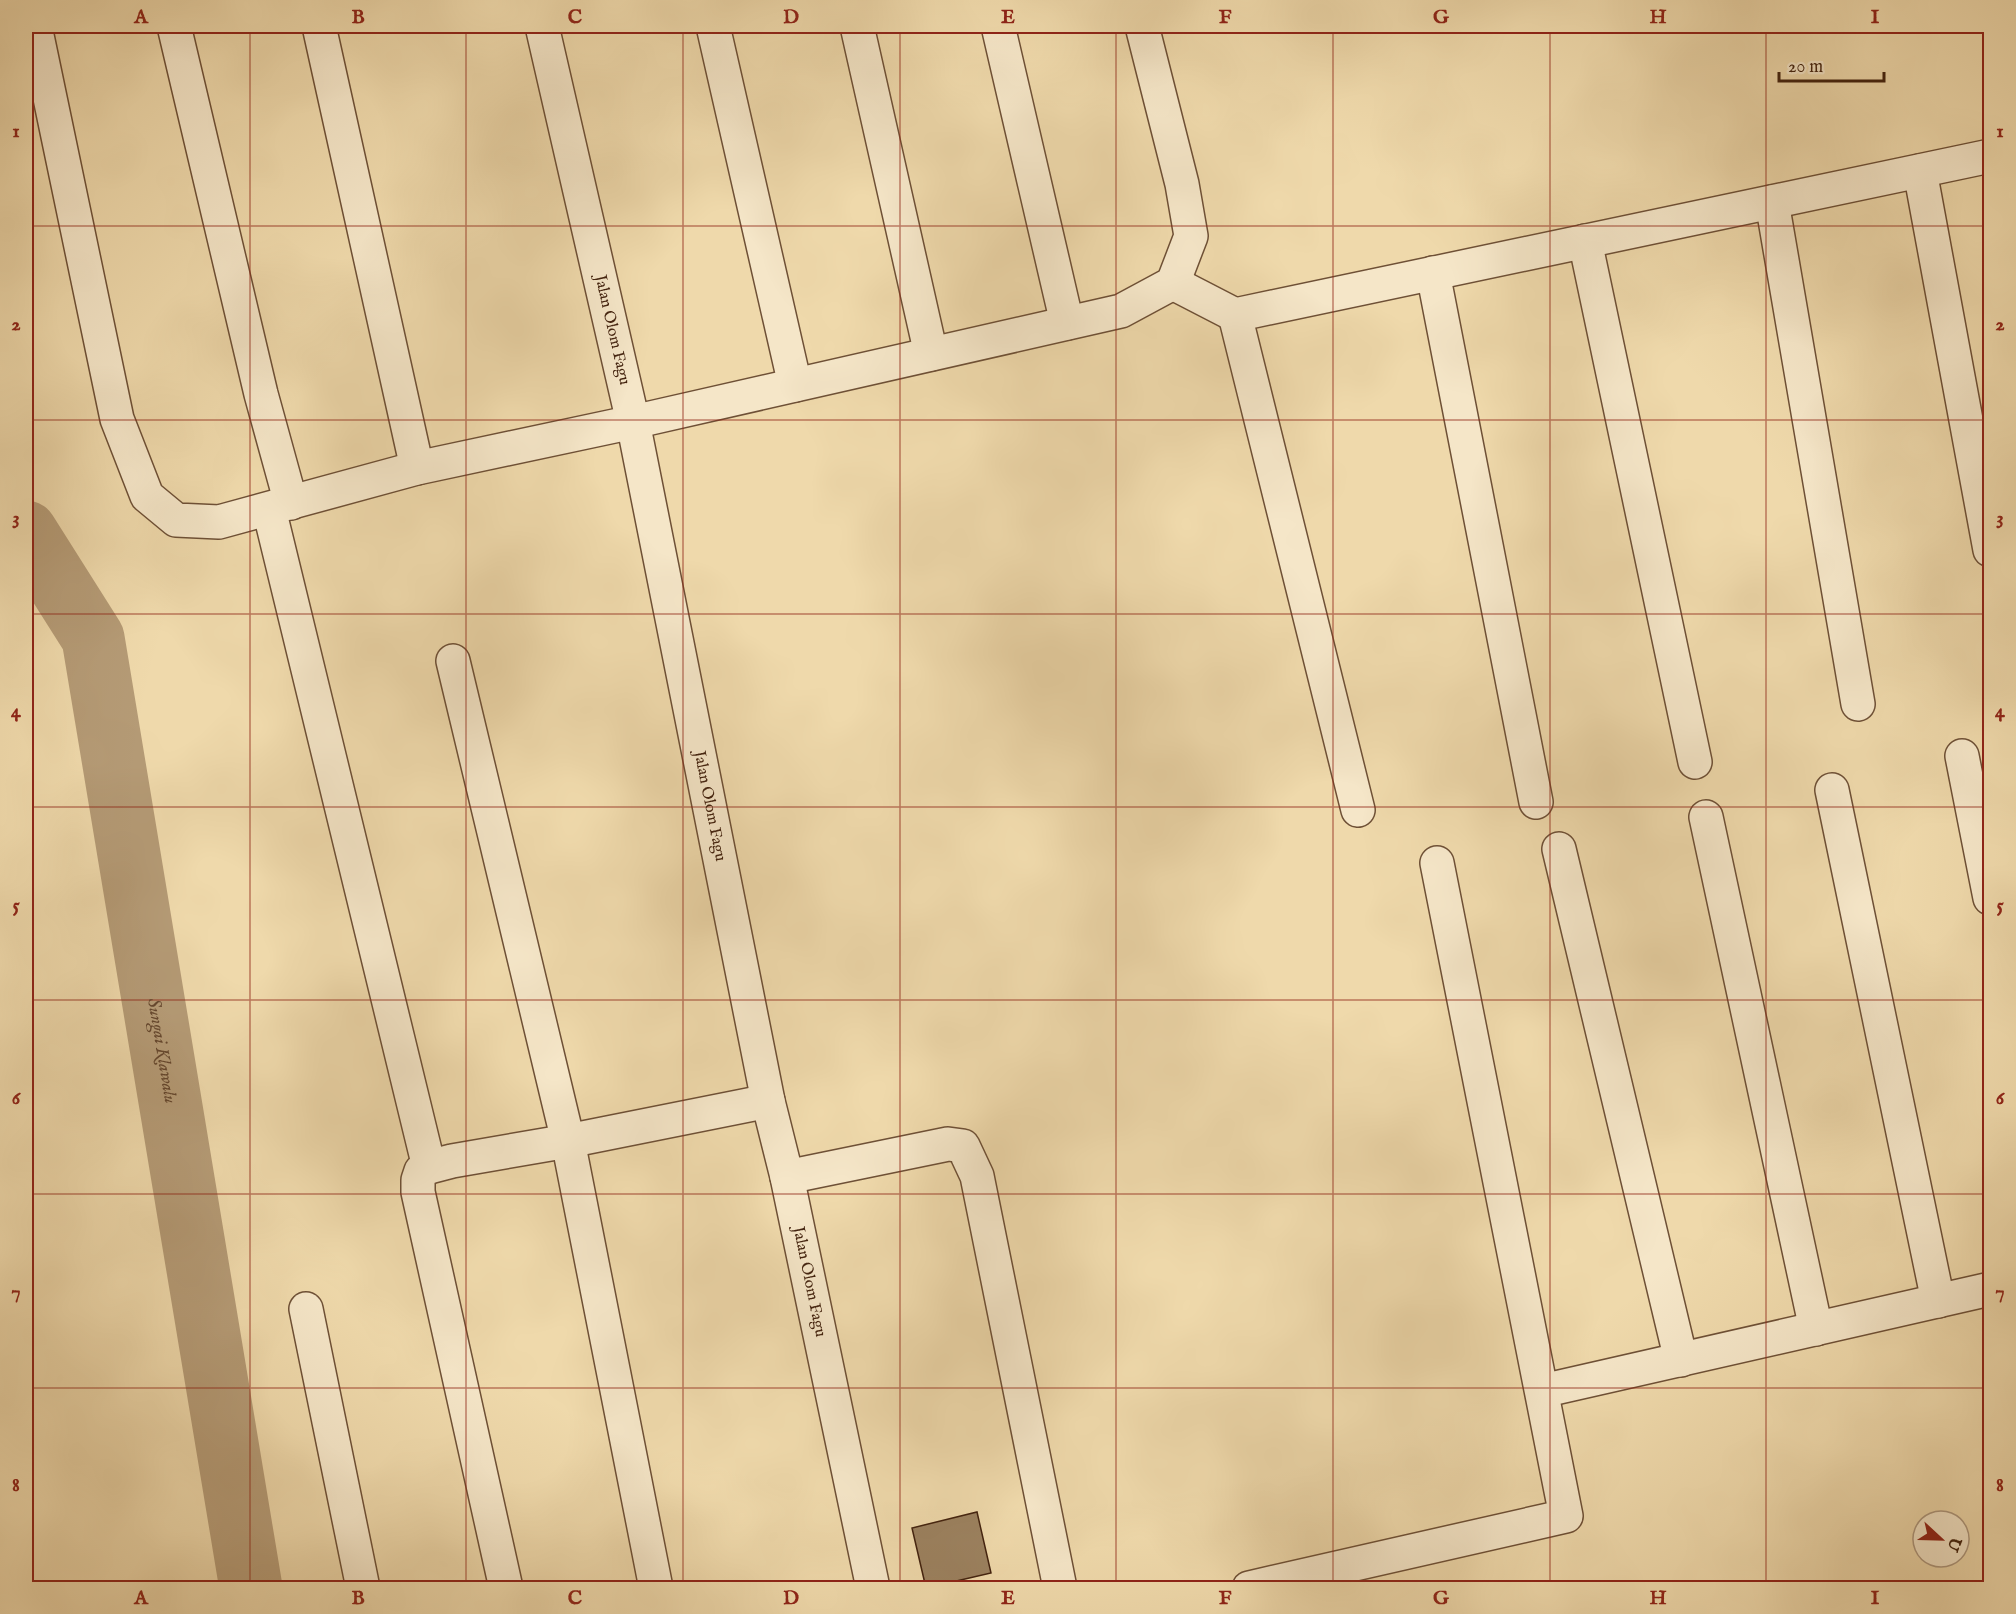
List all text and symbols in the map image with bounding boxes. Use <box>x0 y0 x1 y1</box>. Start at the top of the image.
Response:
text: A <box>133 5 149 30</box>
text: B <box>351 5 365 30</box>
text: C <box>568 5 582 30</box>
text: D <box>783 5 799 30</box>
text: E <box>1001 5 1015 30</box>
text: F <box>1219 5 1232 30</box>
text: G <box>1433 5 1450 30</box>
text: H <box>1649 5 1667 30</box>
text: I <box>1871 5 1880 30</box>
scale bar <box>1779 45 1884 83</box>
text: 20 m <box>1788 56 1823 79</box>
text: 1 <box>12 119 20 144</box>
text: 1 <box>1996 119 2004 144</box>
street label: Jalan Olom Fagu <box>589 271 634 387</box>
text: 2 <box>11 312 21 337</box>
text: 2 <box>1995 312 2005 337</box>
text: 3 <box>12 506 20 531</box>
text: 3 <box>1996 506 2004 531</box>
text: 4 <box>11 699 22 724</box>
text: 4 <box>1995 699 2006 724</box>
street label: Jalan Olom Fagu <box>688 747 730 863</box>
text: 5 <box>12 893 20 918</box>
text: 5 <box>1996 893 2004 918</box>
water label: Sungai Klawalu <box>142 997 182 1105</box>
text: 6 <box>12 1086 22 1111</box>
text: 6 <box>1996 1086 2006 1111</box>
street label: Jalan Olom Fagu <box>787 1223 830 1339</box>
text: 7 <box>11 1280 21 1305</box>
text: 7 <box>1995 1280 2005 1305</box>
text: 8 <box>12 1473 20 1498</box>
text: 8 <box>1996 1473 2004 1498</box>
north arrow <box>1911 1509 1971 1569</box>
text: U <box>1941 1533 1965 1554</box>
text: A <box>133 1586 149 1611</box>
text: B <box>351 1586 365 1611</box>
text: C <box>568 1586 582 1611</box>
text: D <box>783 1586 799 1611</box>
text: E <box>1001 1586 1015 1611</box>
text: F <box>1219 1586 1232 1611</box>
text: G <box>1433 1586 1450 1611</box>
text: H <box>1649 1586 1667 1611</box>
text: I <box>1871 1586 1880 1611</box>

